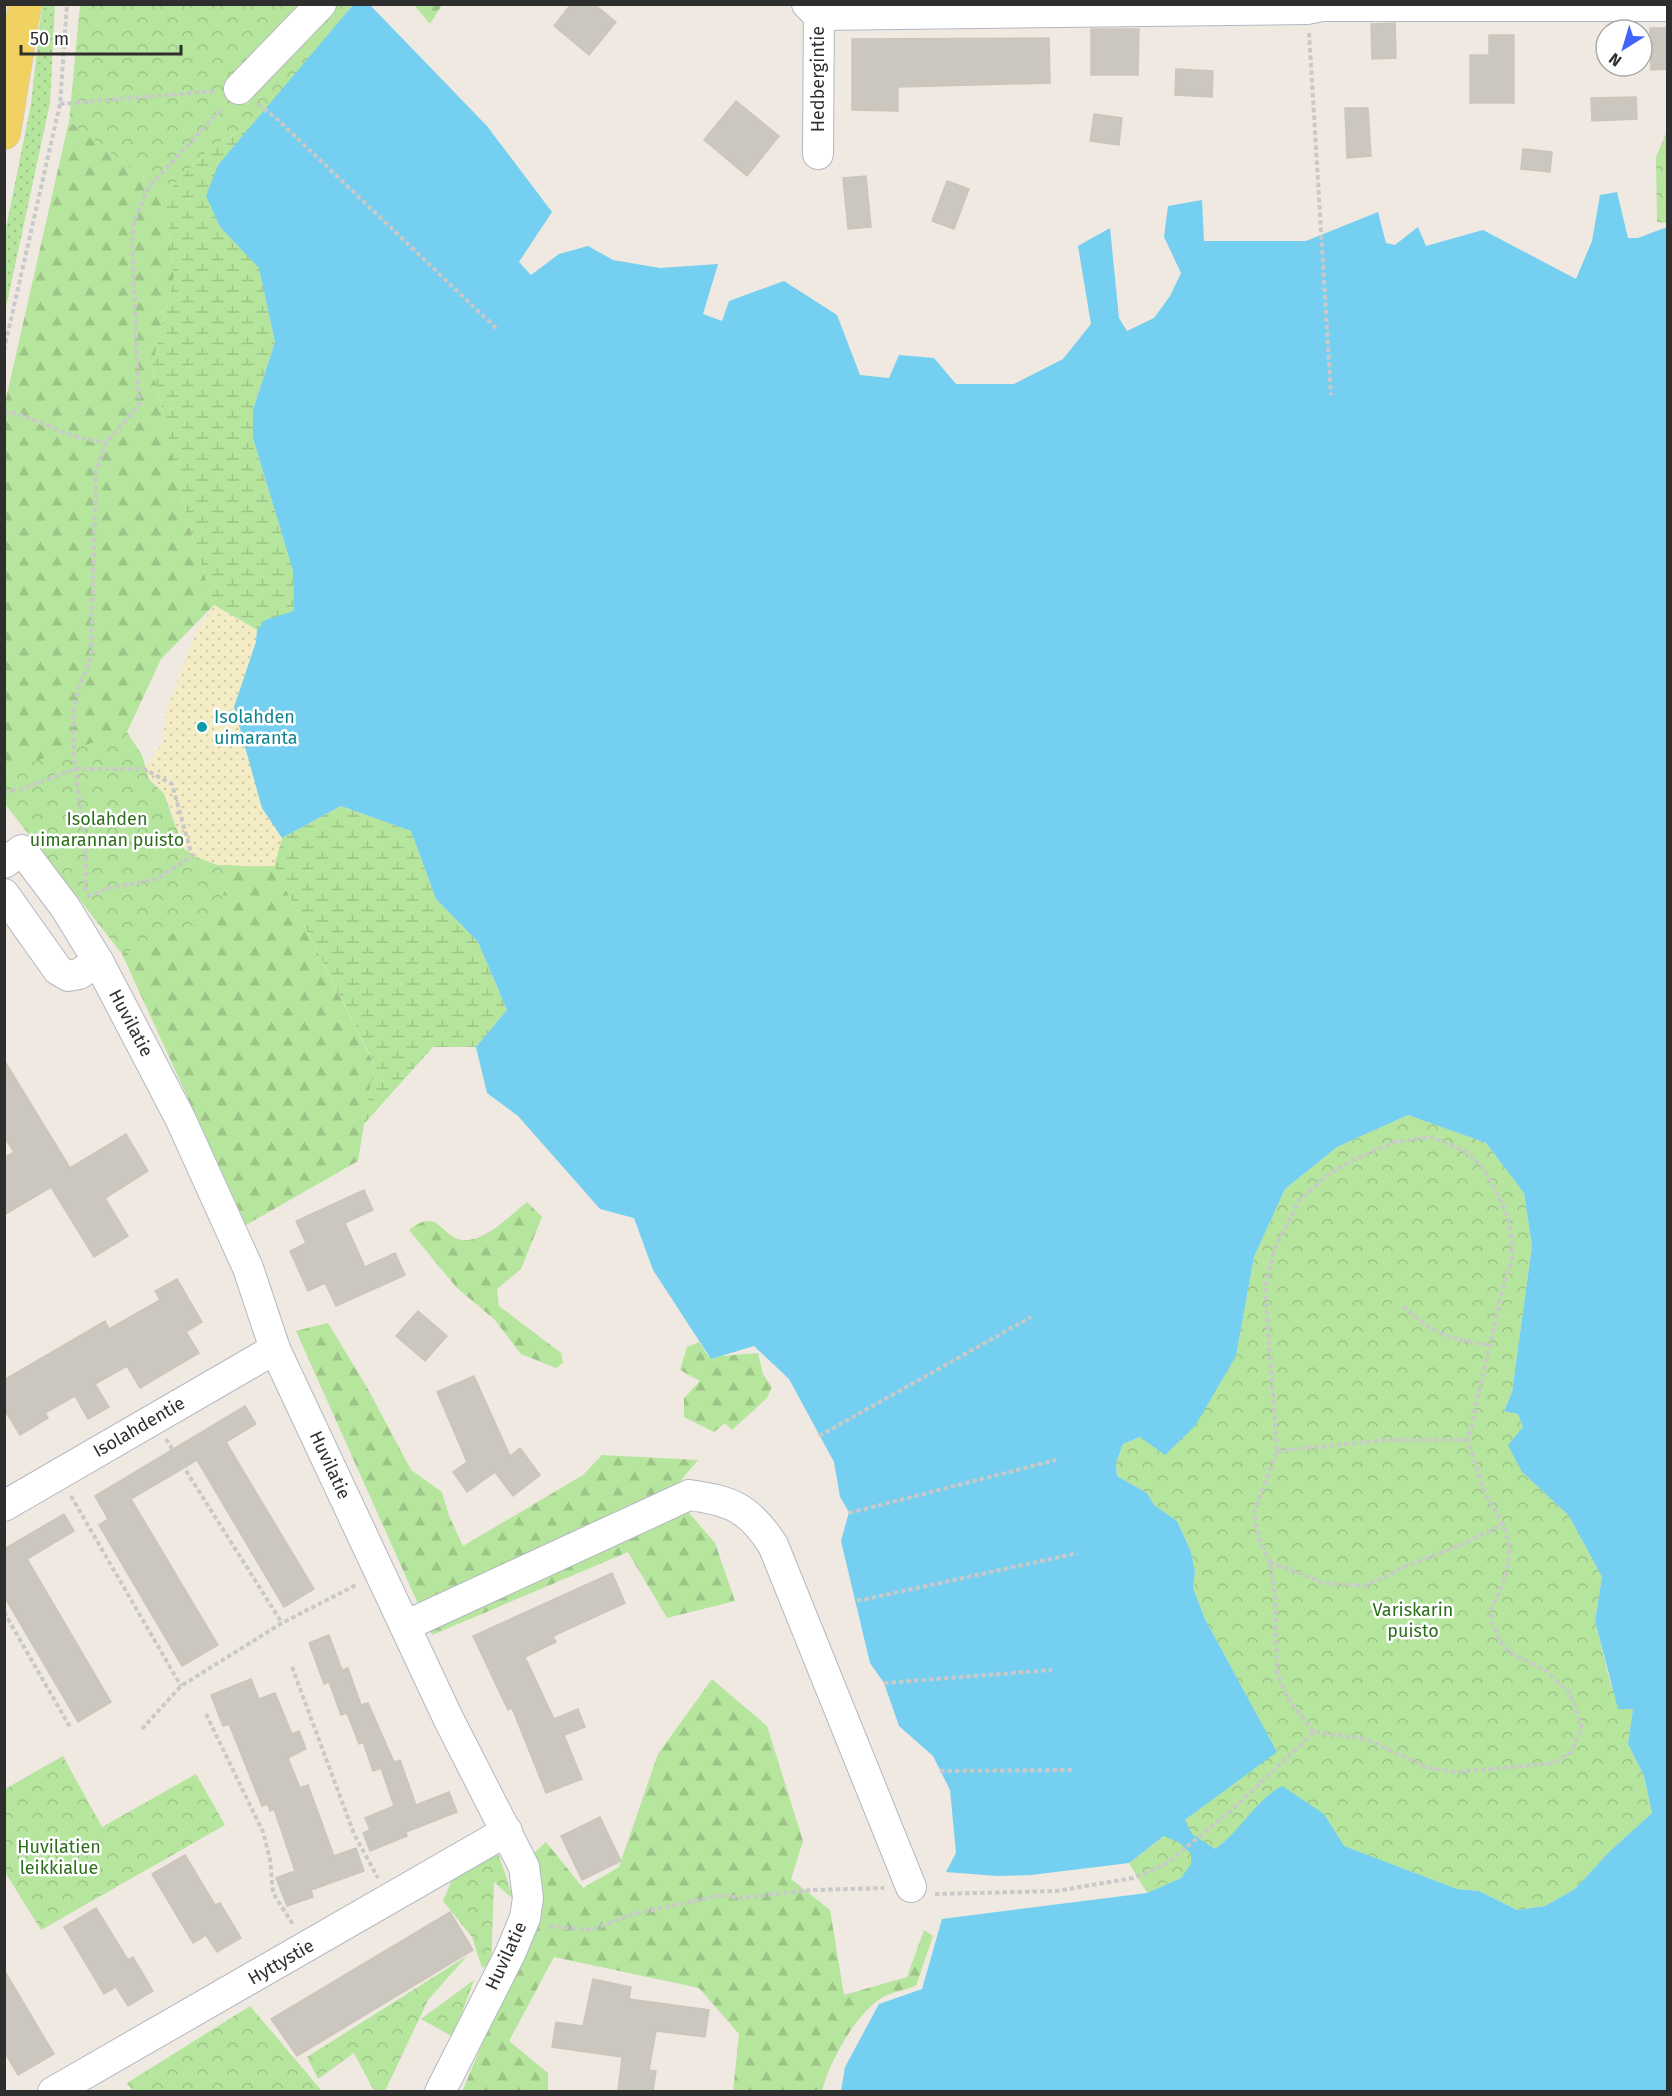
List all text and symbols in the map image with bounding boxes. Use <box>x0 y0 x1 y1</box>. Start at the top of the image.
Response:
scale bar <box>21 18 182 56</box>
north arrow <box>1594 18 1654 78</box>
street label: Hedbergintie <box>807 26 829 132</box>
text: 50 m <box>30 28 69 50</box>
text: N <box>1605 49 1625 70</box>
place label: Isolahden uimaranta <box>214 706 298 749</box>
marker: Isolahden uimaranta <box>195 720 209 734</box>
park label: Isolahden uimarannan puisto <box>30 808 184 851</box>
street label: Huvilatie <box>104 986 158 1060</box>
street label: Isolahdentie <box>89 1392 189 1462</box>
street label: Huvilatie <box>305 1427 355 1503</box>
park label: Variskarin puisto <box>1373 1599 1453 1642</box>
park label: Huvilatien leikkialue <box>17 1836 101 1879</box>
street label: Huvilatie <box>481 1918 531 1994</box>
street label: Hyttystie <box>244 1934 318 1990</box>

